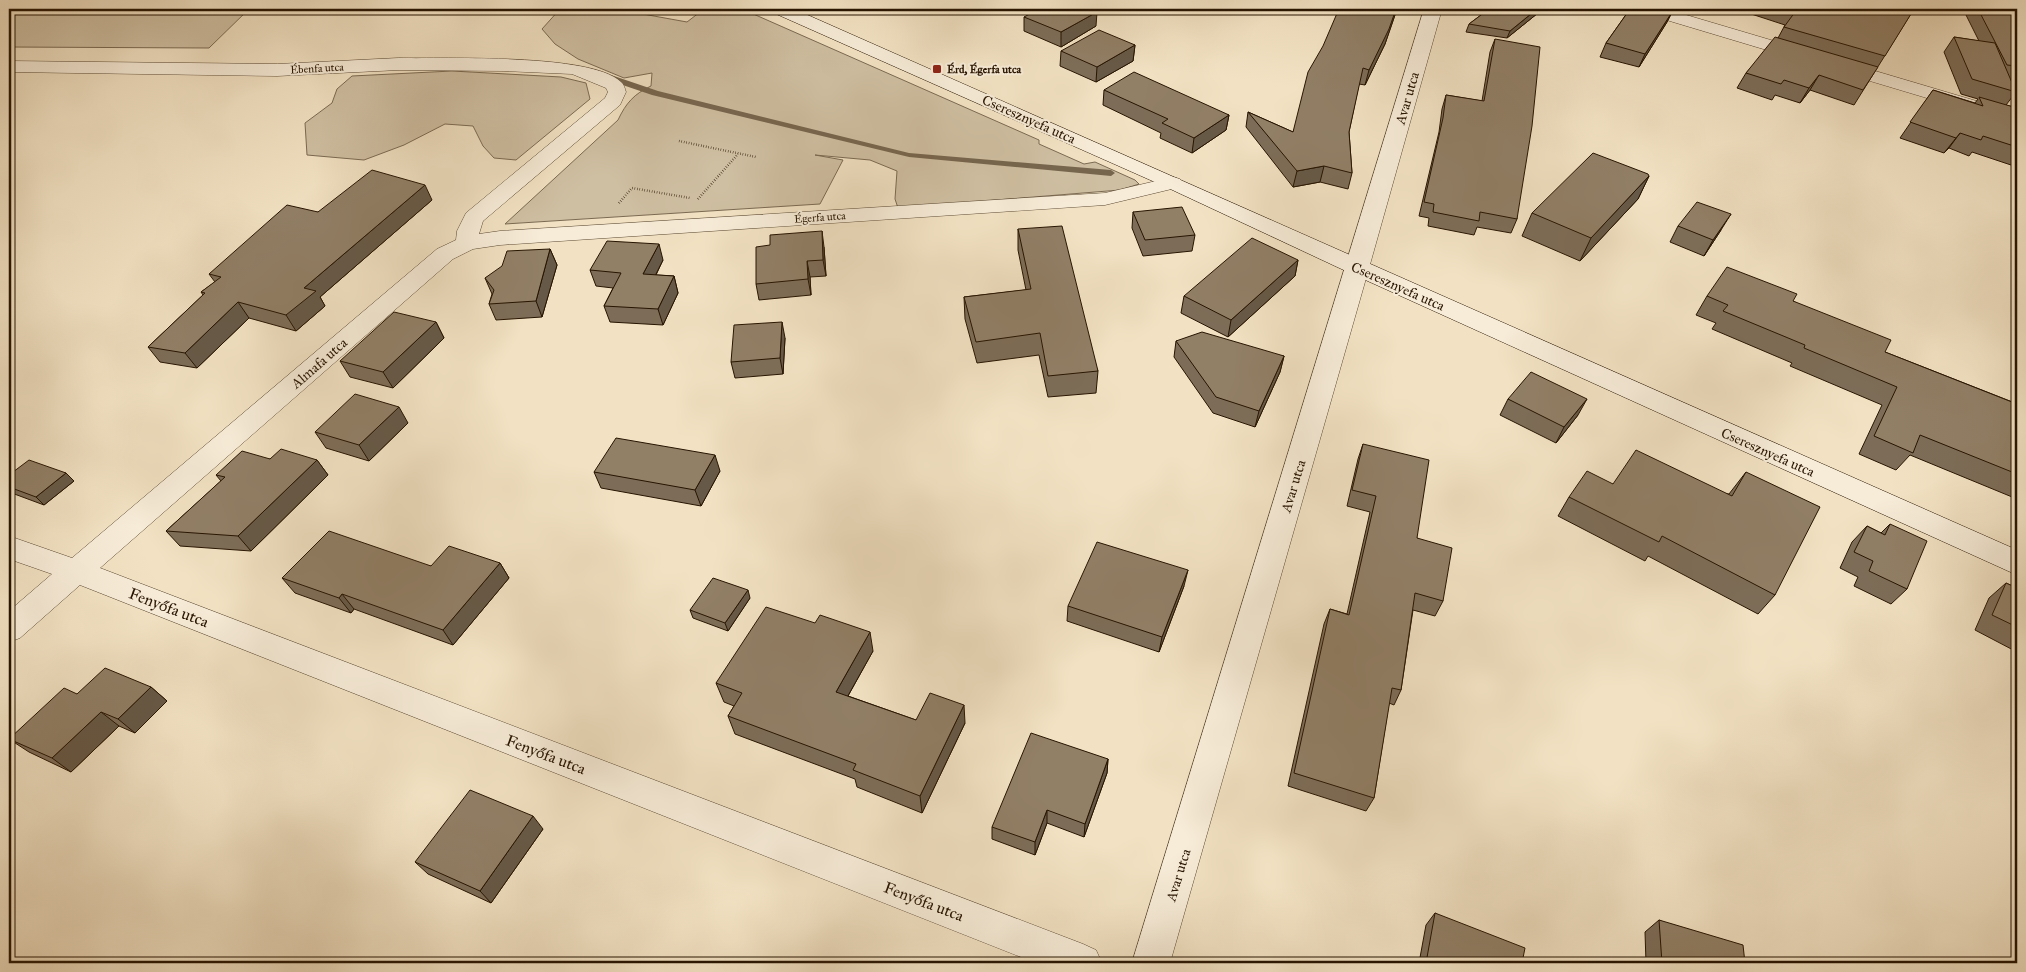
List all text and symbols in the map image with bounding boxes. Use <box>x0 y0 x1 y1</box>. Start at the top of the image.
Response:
street label: Ébenfa utca <box>290 60 344 76</box>
place label: Érd, Égerfa utca <box>947 62 1022 76</box>
marker: Érd, Égerfa utca <box>931 63 943 75</box>
street label: Avar utca <box>1392 70 1423 127</box>
street label: Cseresznyefa utca <box>979 91 1078 148</box>
street label: Égerfa utca <box>794 208 847 226</box>
street label: Cseresznyefa utca <box>1348 258 1447 315</box>
street label: Almafa utca <box>287 334 351 393</box>
street label: Cseresznyefa utca <box>1718 424 1817 481</box>
street label: Avar utca <box>1277 458 1310 515</box>
street label: Fenyőfa utca <box>126 584 212 631</box>
street label: Fenyőfa utca <box>503 731 589 778</box>
street label: Avar utca <box>1162 847 1195 904</box>
street label: Fenyőfa utca <box>881 878 967 925</box>

